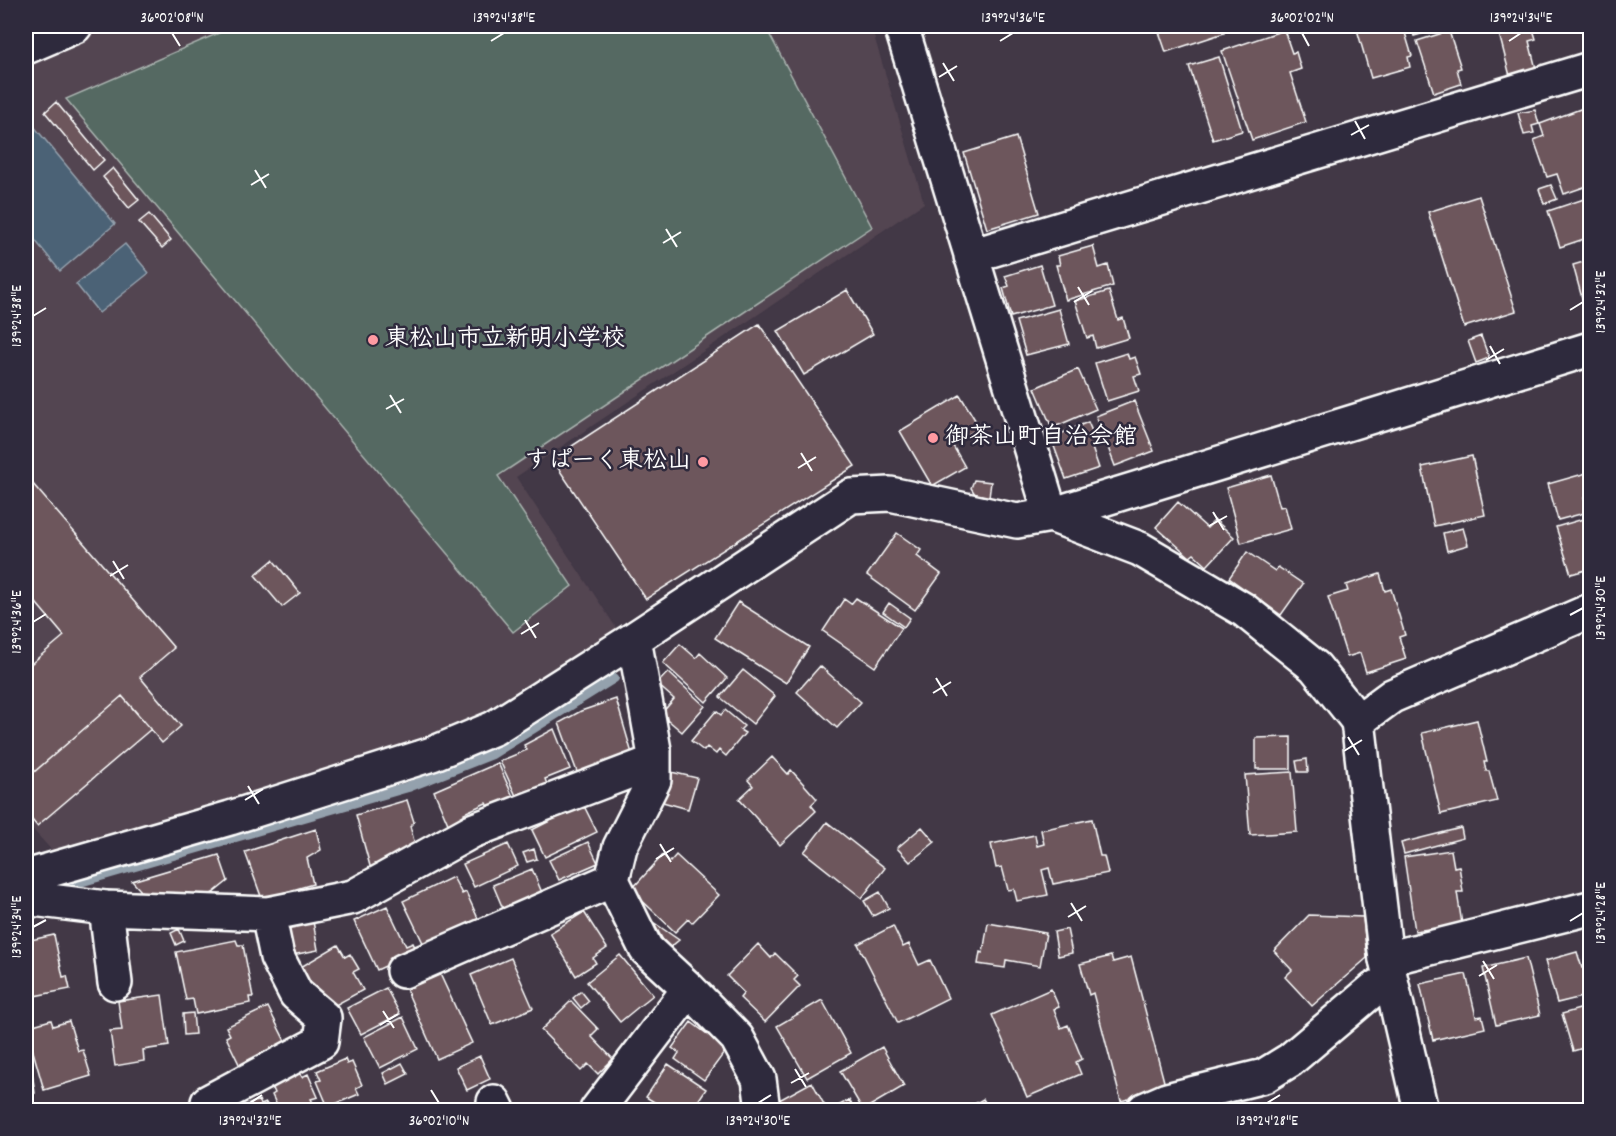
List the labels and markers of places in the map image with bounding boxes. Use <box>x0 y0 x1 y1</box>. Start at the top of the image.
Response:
place label: 東松山市立新明小学校 <box>385 323 625 357</box>
marker: 東松山市立新明小学校 <box>366 333 380 347</box>
place label: 御茶山町自治会館 <box>945 421 1137 455</box>
marker: 御茶山町自治会館 <box>926 431 940 445</box>
place label: すぱーく東松山 <box>524 445 691 479</box>
marker: すぱーく東松山 <box>696 455 710 469</box>

